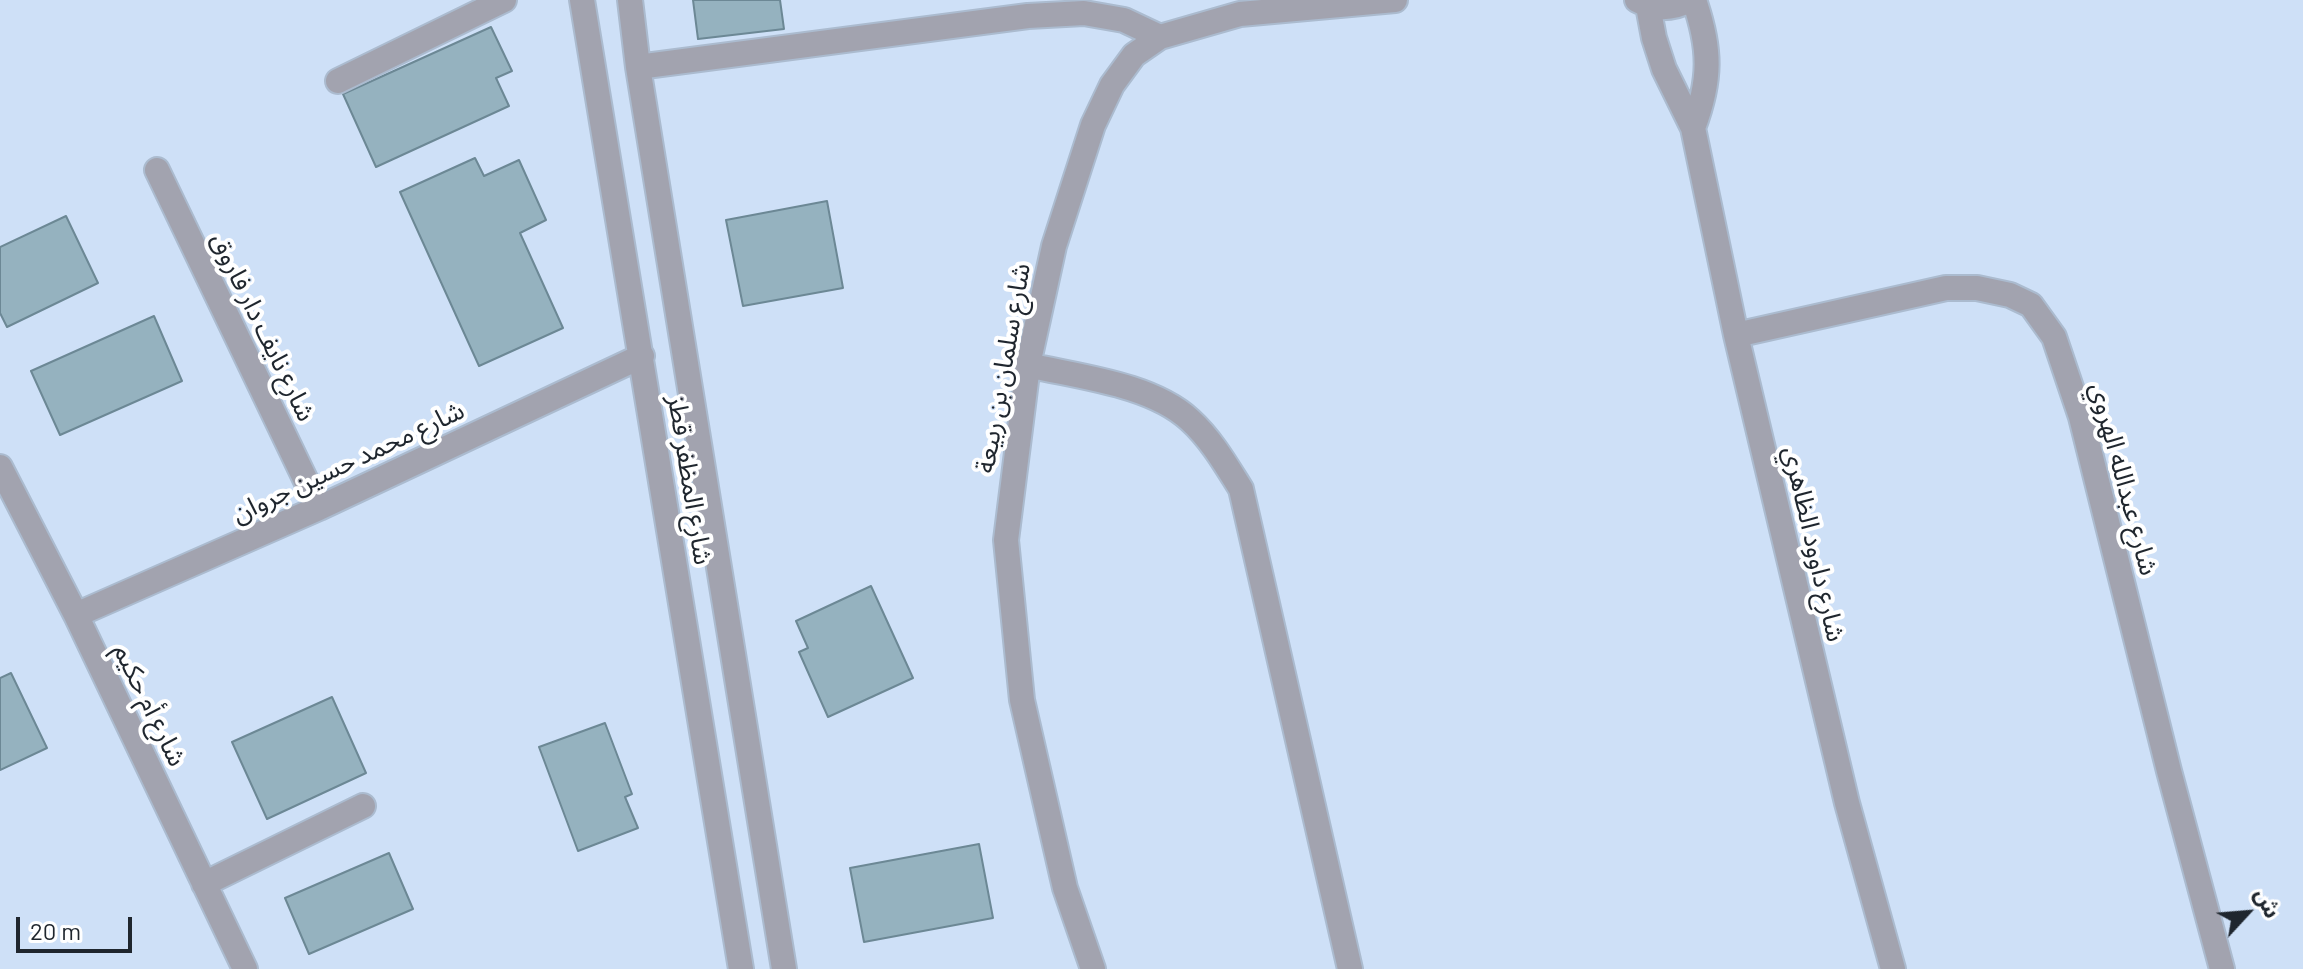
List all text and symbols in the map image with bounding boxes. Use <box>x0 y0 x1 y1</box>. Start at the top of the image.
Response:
street label: شارع نايف دار فاروق <box>204 228 322 426</box>
street label: شارع سلمان بن ربيعة <box>969 261 1037 475</box>
street label: شارع عبدالله الهروي <box>2083 379 2165 579</box>
street label: شارع المظفر قطز <box>661 393 719 567</box>
street label: شارع محمد حسين جروان <box>227 394 469 530</box>
street label: شارع داوود الظاهري <box>1776 443 1852 645</box>
street label: شارع أم حكيم <box>107 639 193 771</box>
north arrow <box>2207 873 2287 953</box>
text: ش <box>2250 883 2287 922</box>
scale bar <box>20 901 136 951</box>
text: 20 m <box>30 916 81 945</box>

